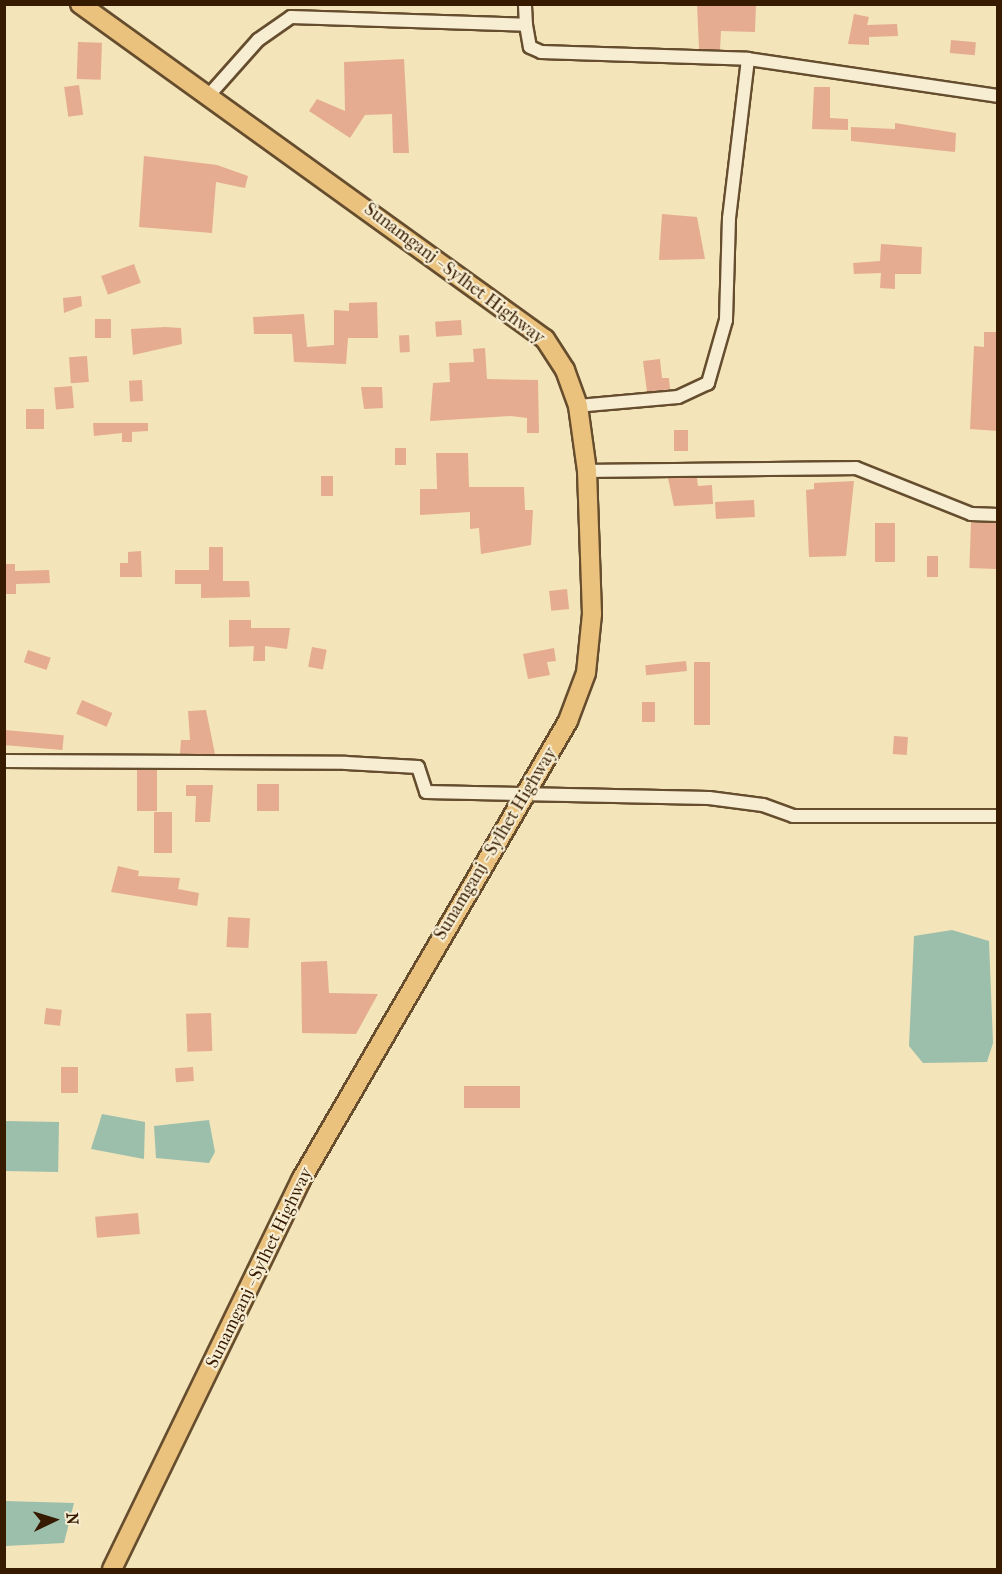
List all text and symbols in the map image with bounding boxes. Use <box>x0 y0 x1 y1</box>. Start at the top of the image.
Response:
street label: Sunamganj - Sylhet Highway <box>359 199 549 349</box>
street label: Sunamganj - Sylhet Highway <box>430 744 562 944</box>
street label: Sunamganj - Sylhet Highway <box>202 1164 318 1372</box>
north arrow <box>24 1490 84 1550</box>
text: N <box>63 1512 82 1525</box>

